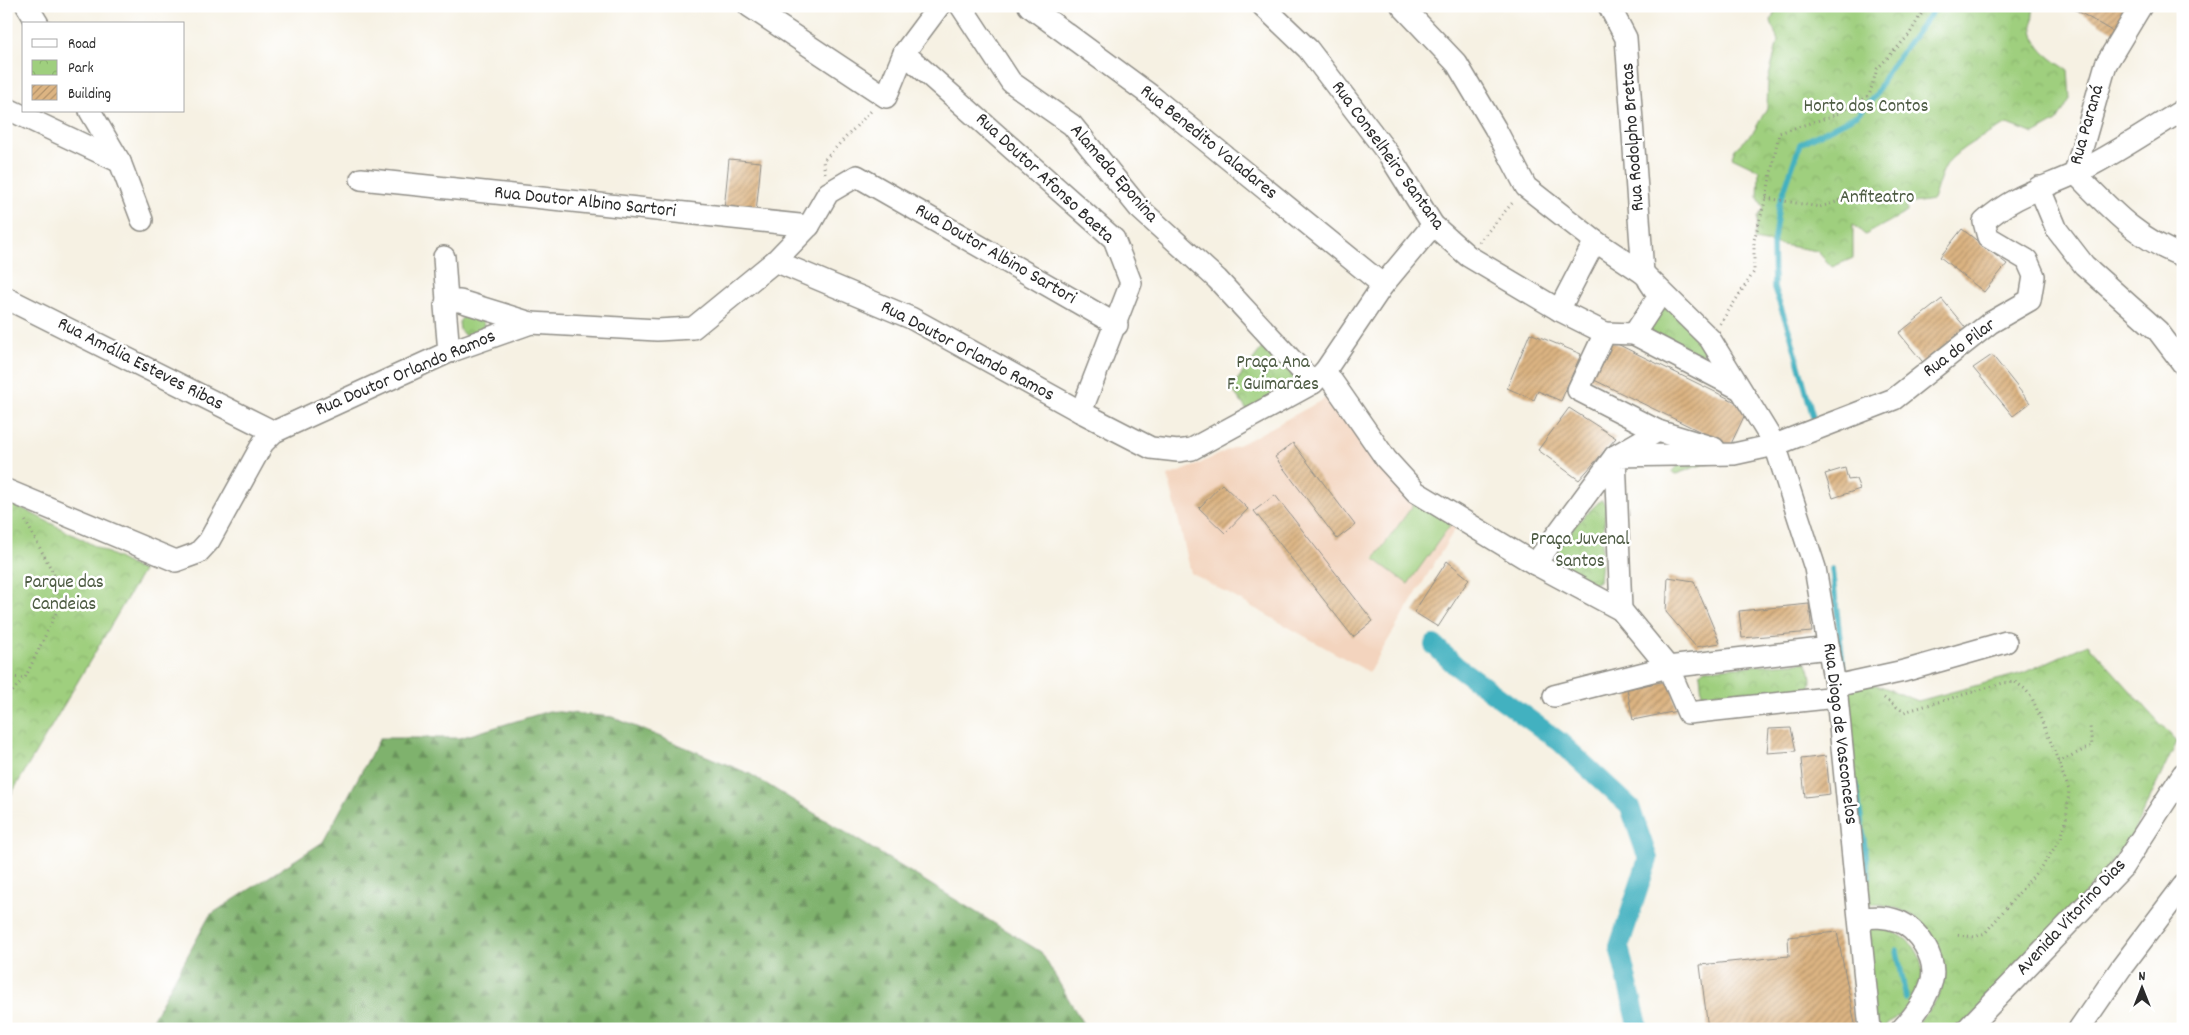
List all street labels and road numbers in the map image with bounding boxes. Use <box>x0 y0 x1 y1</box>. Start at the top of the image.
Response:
street label: Rua Rodolpho Bretas <box>1615 62 1653 212</box>
street label: Rua Conselheiro Santana <box>1324 76 1451 237</box>
street label: Rua Benedito Valadares <box>1133 79 1283 207</box>
street label: Rua Paraná <box>2064 81 2112 168</box>
street label: Rua Doutor Afonso Baeta <box>968 107 1120 251</box>
street label: Alameda Eponina <box>1062 119 1164 230</box>
street label: Rua Doutor Albino Sartori <box>493 180 678 226</box>
street label: Rua Doutor Albino Sartori <box>909 198 1081 313</box>
street label: Rua Doutor Orlando Ramos <box>875 295 1059 409</box>
street label: Rua Amália Esteves Ribas <box>52 311 228 419</box>
street label: Rua do Pilar <box>1918 313 2002 385</box>
street label: Rua Doutor Orlando Ramos <box>312 324 500 424</box>
street label: Rua Diogo de Vasconcelos <box>1814 641 1864 827</box>
street label: Avenida Vitorino Dias <box>2010 853 2134 983</box>

